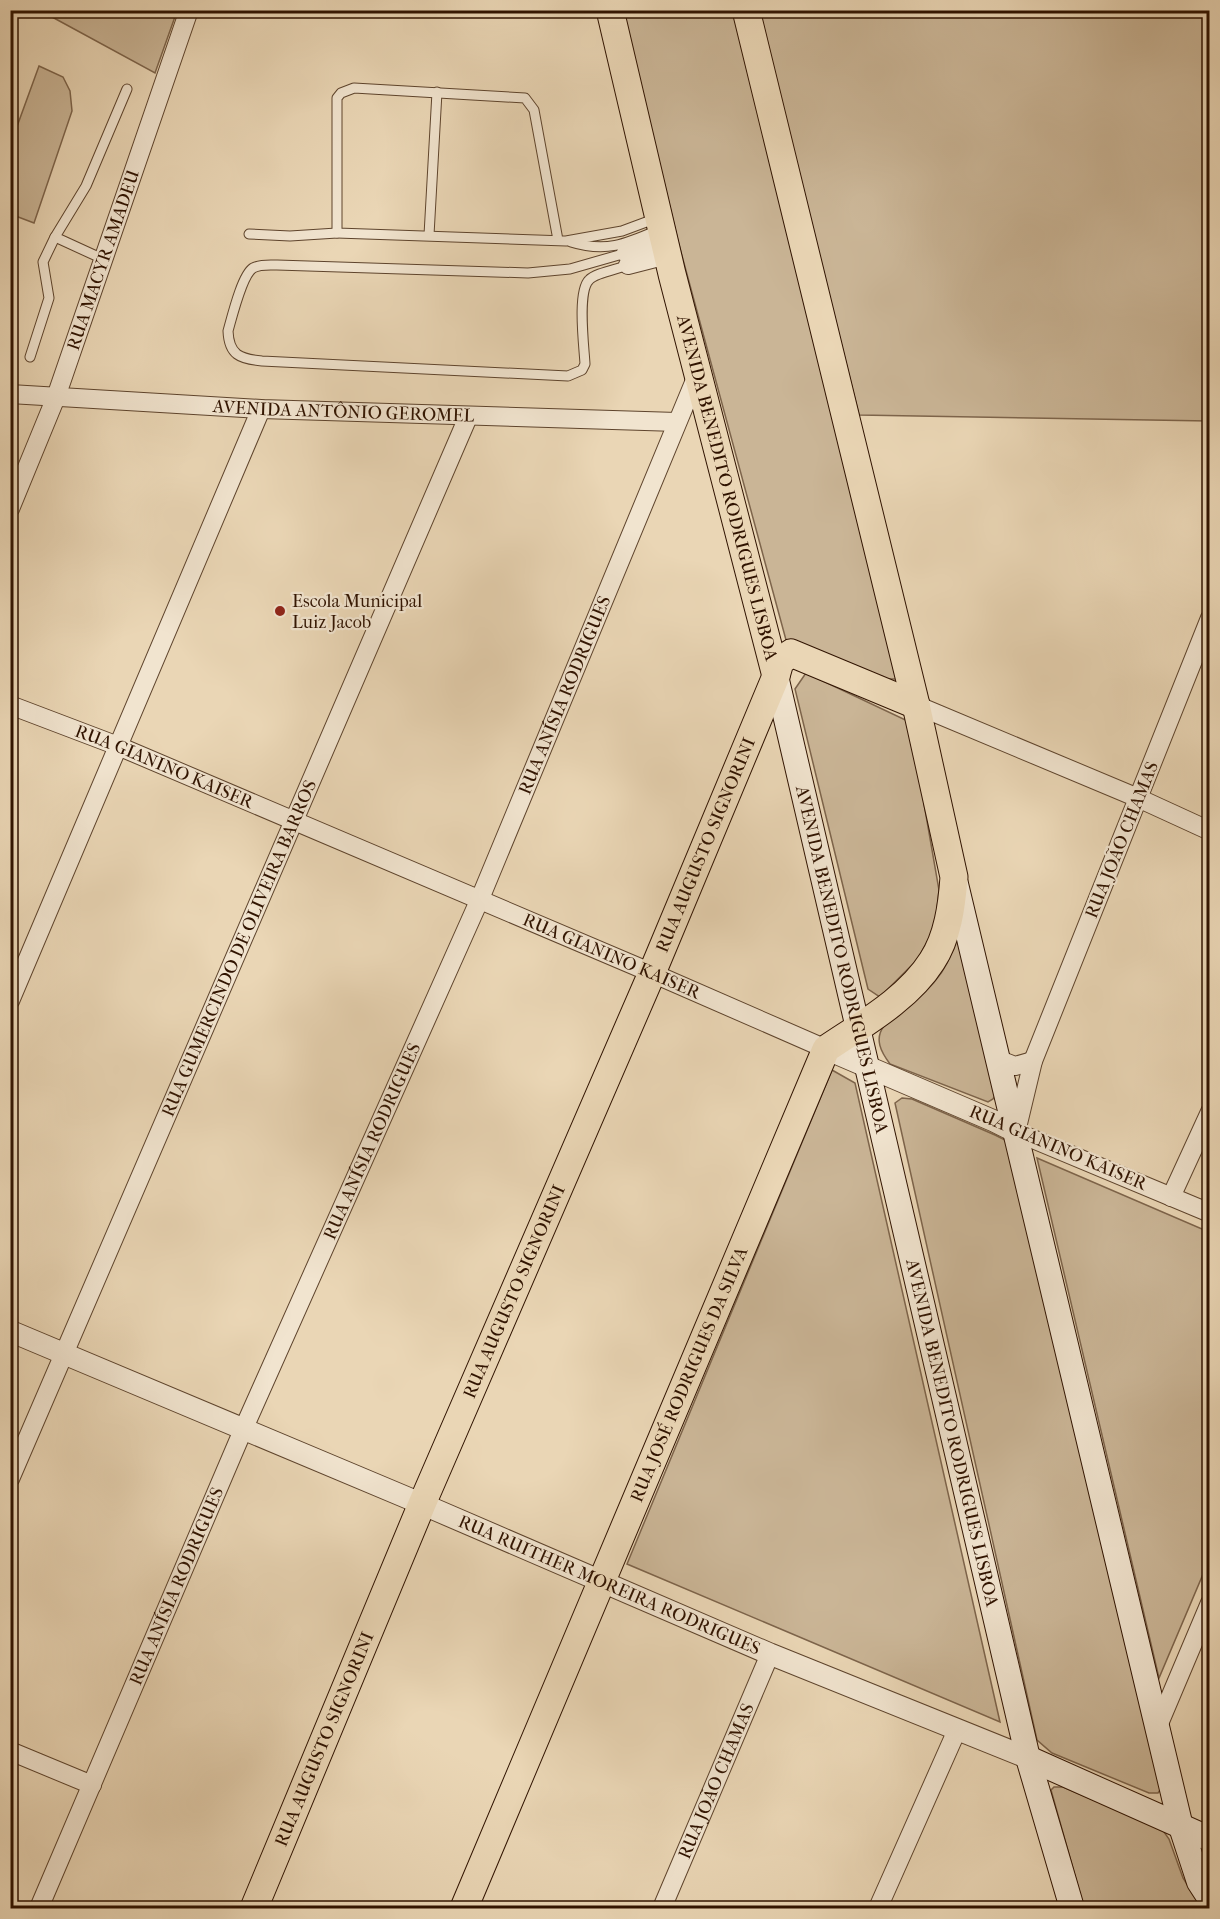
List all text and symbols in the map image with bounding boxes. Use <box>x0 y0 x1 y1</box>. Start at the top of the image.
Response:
street label: RUA MACYR AMADEU <box>62 167 144 353</box>
street label: AVENIDA BENEDITO RODRIGUES LISBOA <box>672 312 782 663</box>
street label: AVENIDA ANTÔNIO GEROMEL <box>211 396 475 426</box>
place label: Escola Municipal Luiz Jacob <box>292 591 422 633</box>
street label: RUA ANÍSIA RODRIGUES <box>514 592 615 798</box>
marker: Escola Municipal Luiz Jacob <box>273 604 287 618</box>
street label: RUA GIANINO KAISER <box>72 720 257 813</box>
street label: RUA AUGUSTO SIGNORINI <box>651 734 760 955</box>
street label: RUA JOÃO CHAMAS <box>1080 758 1163 921</box>
street label: RUA GUMERCINDO DE OLIVEIRA BARROS <box>157 777 321 1120</box>
street label: AVENIDA BENEDITO RODRIGUES LISBOA <box>791 782 893 1136</box>
street label: RUA GIANINO KAISER <box>520 909 704 1004</box>
street label: RUA ANÍSIA RODRIGUES <box>319 1039 425 1243</box>
street label: RUA GIANINO KAISER <box>966 1101 1151 1195</box>
street label: RUA AUGUSTO SIGNORINI <box>459 1182 569 1402</box>
street label: RUA JOSÉ RODRIGUES DA SILVA <box>626 1243 752 1505</box>
street label: AVENIDA BENEDITO RODRIGUES LISBOA <box>901 1256 1003 1609</box>
street label: RUA ANÍSIA RODRIGUES <box>125 1484 228 1688</box>
street label: RUA RUITHER MOREIRA RODRIGUES <box>455 1510 764 1659</box>
street label: RUA AUGUSTO SIGNORINI <box>270 1629 378 1850</box>
street label: RUA JOÃO CHAMAS <box>674 1700 758 1862</box>

